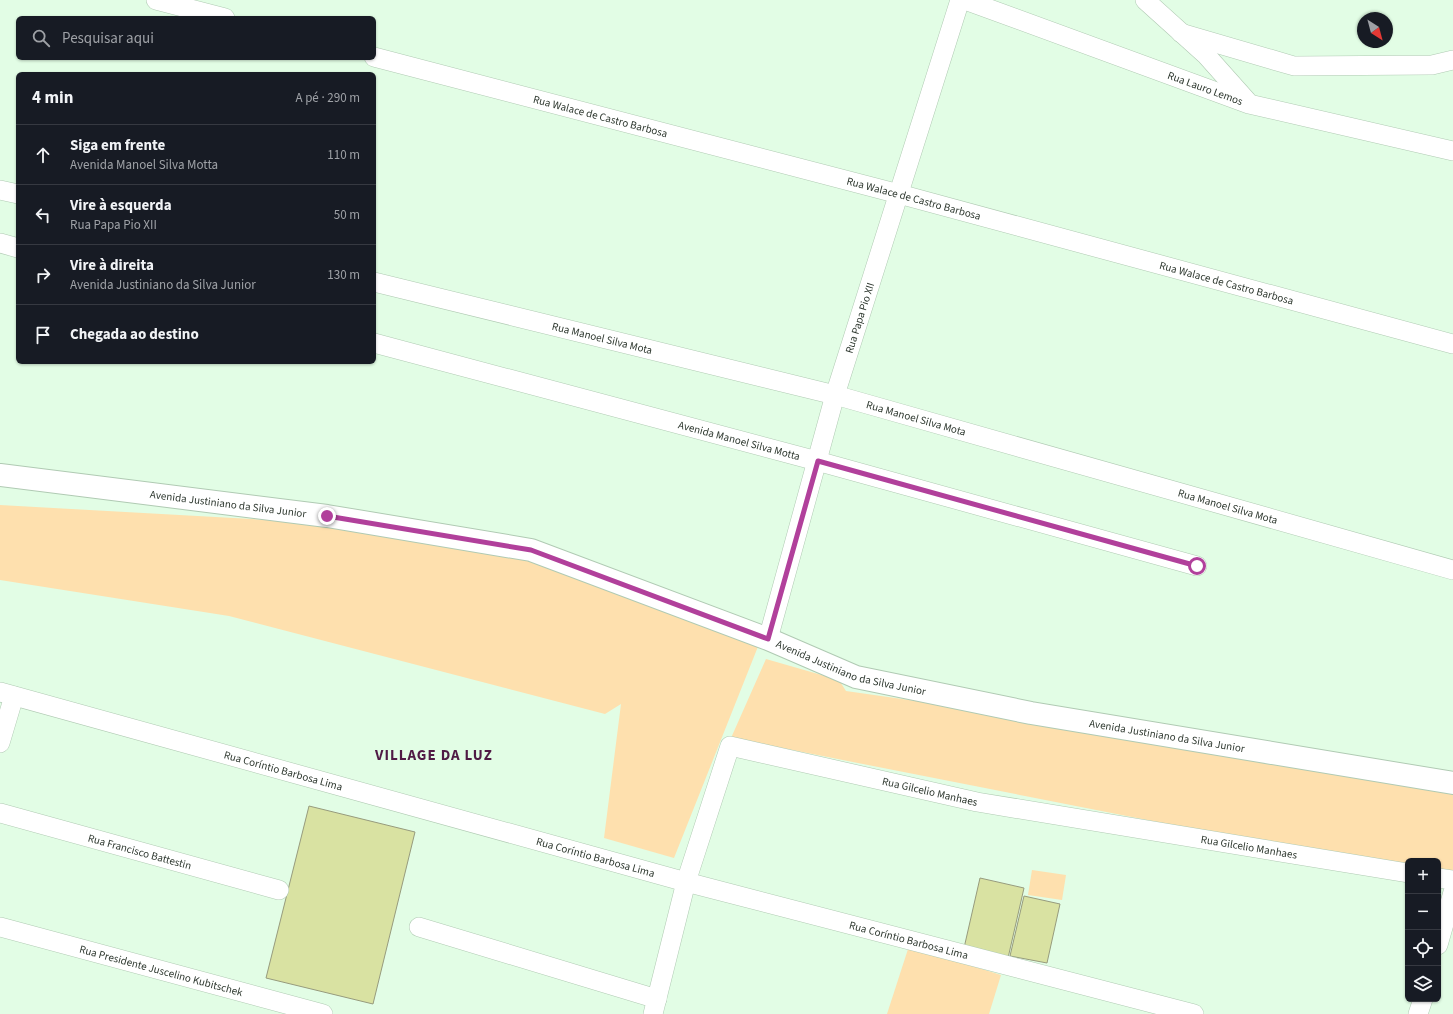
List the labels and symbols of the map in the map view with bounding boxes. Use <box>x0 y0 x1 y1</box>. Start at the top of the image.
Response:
north arrow <box>1357 12 1393 48</box>
street label: Rua Lauro Lemos <box>1165 68 1245 109</box>
street label: Rua Walace de Castro Barbosa <box>531 92 669 141</box>
street label: Rua Walace de Castro Barbosa <box>845 174 983 224</box>
street label: Rua Walace de Castro Barbosa <box>1158 258 1295 309</box>
street label: Rua Papa Pio XII <box>842 281 878 355</box>
street label: Rua Manoel Silva Mota <box>550 319 654 358</box>
street label: Rua Manoel Silva Mota <box>864 397 968 440</box>
street label: Avenida Manoel Silva Motta <box>677 417 802 464</box>
street label: Rua Manoel Silva Mota <box>1176 486 1279 528</box>
street label: Avenida Justiniano da Silva Junior <box>149 487 307 521</box>
route end <box>318 507 336 525</box>
route start <box>1188 557 1206 575</box>
street label: Avenida Justiniano da Silva Junior <box>774 636 927 699</box>
street label: Avenida Justiniano da Silva Junior <box>1088 716 1246 756</box>
district label: VILLAGE DA LUZ <box>374 745 493 766</box>
street label: Rua Coríntio Barbosa Lima <box>222 747 344 795</box>
street label: Rua Gilcelio Manhaes <box>881 774 979 810</box>
street label: Rua Francisco Battestin <box>86 831 193 874</box>
street label: Rua Gilcelio Manhaes <box>1200 832 1299 863</box>
street label: Rua Coríntio Barbosa Lima <box>534 834 656 881</box>
street label: Rua Coríntio Barbosa Lima <box>848 918 970 963</box>
street label: Rua Presidente Juscelino Kubitschek <box>78 942 245 1000</box>

